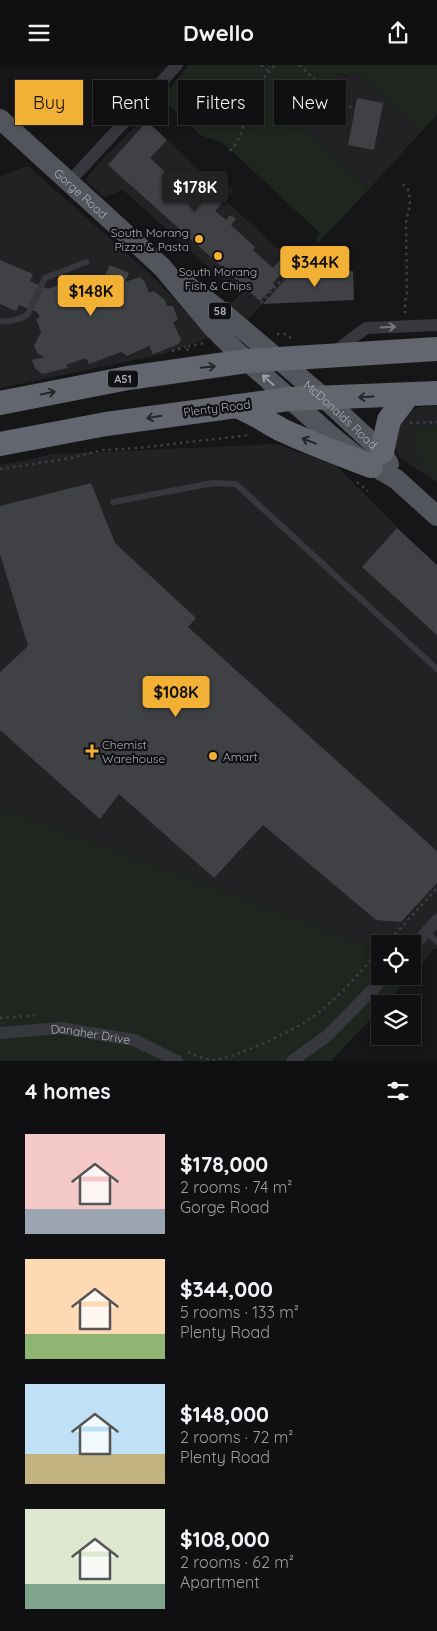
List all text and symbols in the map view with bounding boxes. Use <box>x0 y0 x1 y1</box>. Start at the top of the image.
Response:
icon: menu <box>25 19 53 47</box>
text: Dwello <box>183 19 254 47</box>
icon: share <box>384 19 412 47</box>
chip: Buy <box>15 80 83 125</box>
chip: Rent <box>93 80 168 125</box>
chip: Filters <box>178 80 264 125</box>
chip: New <box>274 80 346 125</box>
street label: Gorge Road <box>51 165 111 221</box>
pin: $178K <box>160 171 230 213</box>
text: $178K <box>173 177 217 197</box>
place label: South Morang Pizza & Pasta <box>111 225 189 254</box>
marker: South Morang Pizza & Pasta <box>193 233 205 245</box>
pin: $344K <box>280 245 350 288</box>
marker: South Morang Fish & Chips <box>212 250 224 262</box>
text: $344K <box>291 252 339 272</box>
place label: South Morang Fish & Chips <box>179 264 257 293</box>
pin: $148K <box>56 275 126 317</box>
text: $148K <box>69 281 113 301</box>
road number: 58 <box>209 303 231 320</box>
one-way arrow <box>380 323 396 332</box>
one-way arrow <box>200 362 216 372</box>
road number: A51 <box>108 371 138 387</box>
one-way arrow <box>261 374 274 386</box>
street label: McDonalds Road <box>301 377 381 452</box>
one-way arrow <box>39 388 55 397</box>
one-way arrow <box>358 393 374 402</box>
street label: Plenty Road <box>183 396 251 420</box>
one-way arrow <box>146 412 162 422</box>
one-way arrow <box>302 436 317 446</box>
pin: $108K <box>141 675 211 718</box>
text: $108K <box>154 682 198 702</box>
place label: Chemist Warehouse <box>102 737 165 766</box>
marker: Chemist Warehouse <box>86 745 98 757</box>
place label: Amart <box>223 749 258 764</box>
marker: Amart <box>207 750 219 762</box>
map controls <box>371 935 421 1045</box>
button: locate <box>371 935 421 985</box>
button: layers <box>371 995 421 1045</box>
street label: Danaher Drive <box>50 1020 132 1047</box>
icon: filters <box>384 1077 412 1105</box>
text: 4 homes <box>25 1078 111 1104</box>
text: $178,000 <box>180 1151 268 1177</box>
icon: home <box>65 1154 125 1214</box>
text: 2 rooms · 74 m² <box>180 1177 292 1197</box>
text: Gorge Road <box>180 1197 269 1217</box>
text: $344,000 <box>180 1276 273 1302</box>
icon: home <box>65 1279 125 1339</box>
text: 5 rooms · 133 m² <box>180 1302 299 1322</box>
text: Plenty Road <box>180 1322 270 1342</box>
text: $148,000 <box>180 1401 269 1427</box>
icon: home <box>65 1404 125 1464</box>
text: 2 rooms · 72 m² <box>180 1427 293 1447</box>
text: Plenty Road <box>180 1447 270 1467</box>
text: $108,000 <box>180 1526 270 1552</box>
icon: home <box>65 1529 125 1589</box>
text: 2 rooms · 62 m² <box>180 1552 294 1572</box>
text: Apartment <box>180 1572 260 1592</box>

